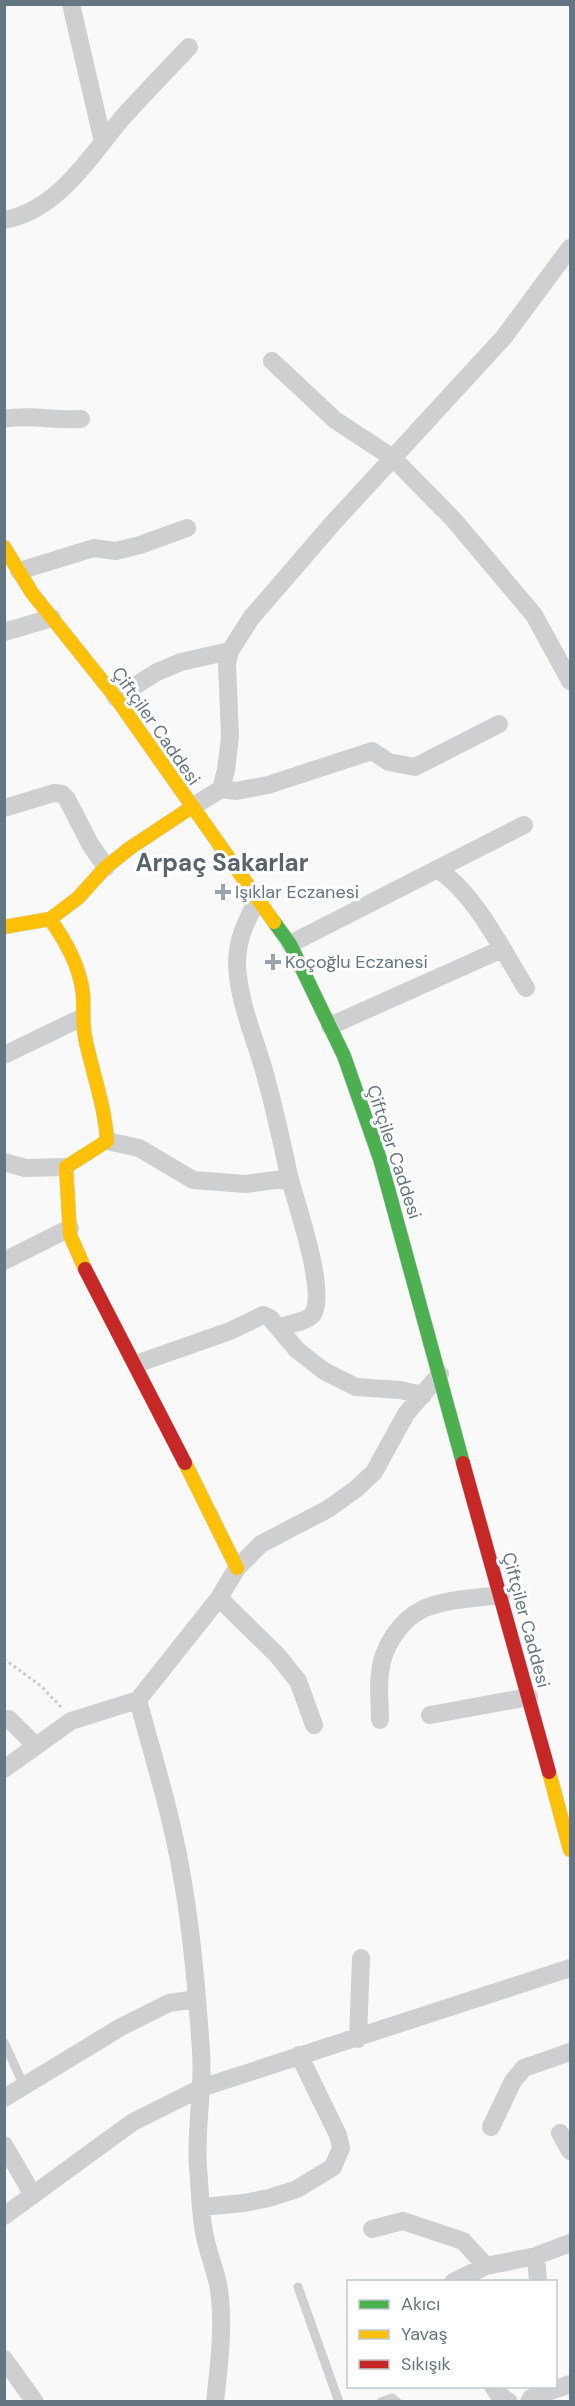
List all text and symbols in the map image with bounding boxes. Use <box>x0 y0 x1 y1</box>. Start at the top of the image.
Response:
street label: Çiftçiler Caddesi <box>106 662 206 790</box>
district label: Arpaç Sakarlar <box>136 847 309 878</box>
place label: Işıklar Eczanesi <box>235 880 359 904</box>
marker: Işıklar Eczanesi <box>216 885 230 899</box>
place label: Koçoğlu Eczanesi <box>285 950 428 974</box>
marker: Koçoğlu Eczanesi <box>266 955 280 969</box>
street label: Çiftçiler Caddesi <box>361 1082 427 1222</box>
street label: Çiftçiler Caddesi <box>496 1550 556 1690</box>
legend <box>347 2280 557 2388</box>
text: Akıcı <box>401 2292 440 2316</box>
text: Yavaş <box>401 2322 447 2346</box>
text: Sıkışık <box>401 2352 451 2376</box>

